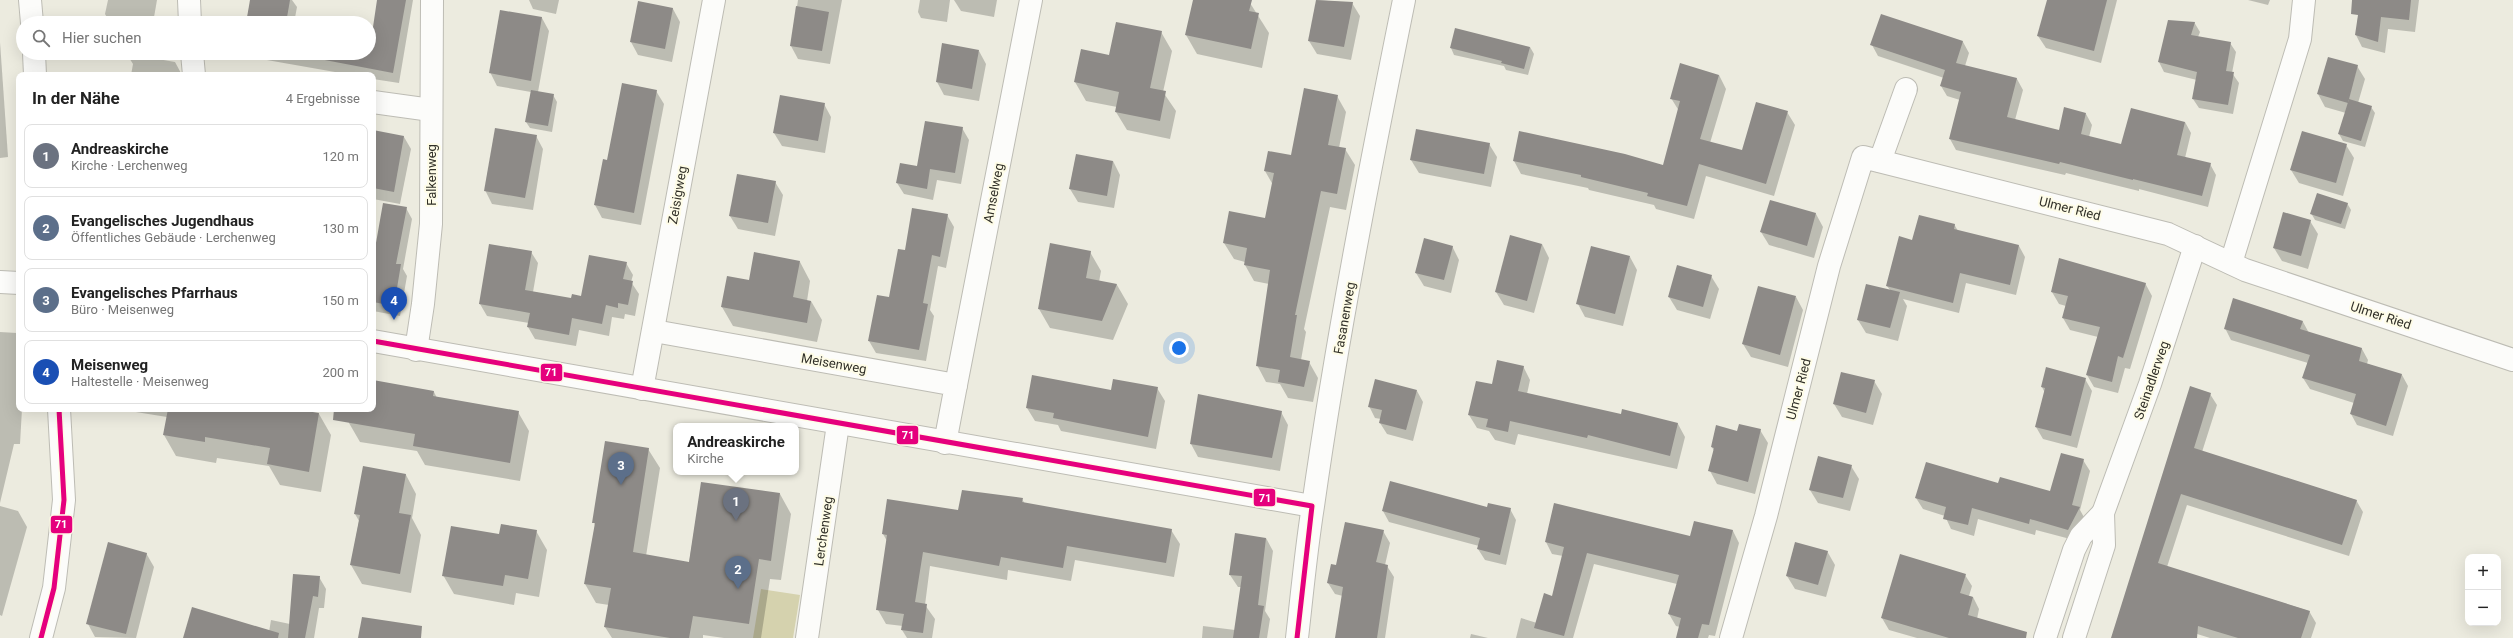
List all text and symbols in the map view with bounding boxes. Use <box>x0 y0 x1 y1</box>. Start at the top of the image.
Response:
search box <box>16 16 376 60</box>
icon: search <box>30 27 52 49</box>
text: Hier suchen <box>62 29 141 47</box>
text: In der Nähe <box>32 88 120 108</box>
text: 4 Ergebnisse <box>286 91 360 106</box>
text: Andreaskirche <box>71 140 169 158</box>
street label: Falkenweg <box>424 144 439 206</box>
text: 1 <box>42 149 50 164</box>
text: 120 m <box>322 149 359 164</box>
text: Kirche · Lerchenweg <box>71 158 188 173</box>
street label: Amselweg <box>980 162 1007 224</box>
street label: Zeisigweg <box>665 165 690 225</box>
street label: Ulmer Ried <box>2038 194 2102 223</box>
text: Evangelisches Jugendhaus <box>71 212 254 230</box>
text: 2 <box>42 221 50 236</box>
text: 130 m <box>322 221 359 236</box>
text: Öffentliches Gebäude · Lerchenweg <box>71 230 276 245</box>
street label: Fasanenweg <box>1331 281 1358 355</box>
text: Evangelisches Pfarrhaus <box>71 284 238 302</box>
pin: 4 <box>381 287 407 320</box>
text: 3 <box>42 293 50 308</box>
text: 150 m <box>322 293 359 308</box>
street label: Ulmer Ried <box>2349 299 2413 332</box>
text: Büro · Meisenweg <box>71 302 174 317</box>
your location <box>1169 338 1189 358</box>
street label: Steinadlerweg <box>2131 339 2172 421</box>
street label: Meisenweg <box>800 350 868 377</box>
text: Meisenweg <box>71 356 148 374</box>
street label: Ulmer Ried <box>1783 357 1814 421</box>
line badge: 71 <box>540 363 563 382</box>
text: 4 <box>42 365 50 380</box>
text: 200 m <box>322 365 359 380</box>
text: 71 <box>545 366 557 379</box>
text: Haltestelle · Meisenweg <box>71 374 209 389</box>
popup <box>673 423 799 475</box>
line badge: 71 <box>896 425 919 445</box>
text: 71 <box>902 429 914 442</box>
text: Andreaskirche <box>687 433 785 451</box>
text: Kirche <box>687 451 724 466</box>
pin: 3 <box>608 452 634 485</box>
pin: 1 <box>723 488 749 521</box>
line badge: 71 <box>1253 488 1276 507</box>
text: 71 <box>1259 492 1271 505</box>
street label: Lerchenweg <box>811 495 836 567</box>
line badge: 71 <box>50 515 73 534</box>
text: 71 <box>55 518 67 531</box>
map controls <box>2465 554 2501 626</box>
button: + <box>2465 554 2501 590</box>
pin: 2 <box>725 556 751 589</box>
button: − <box>2465 590 2501 626</box>

